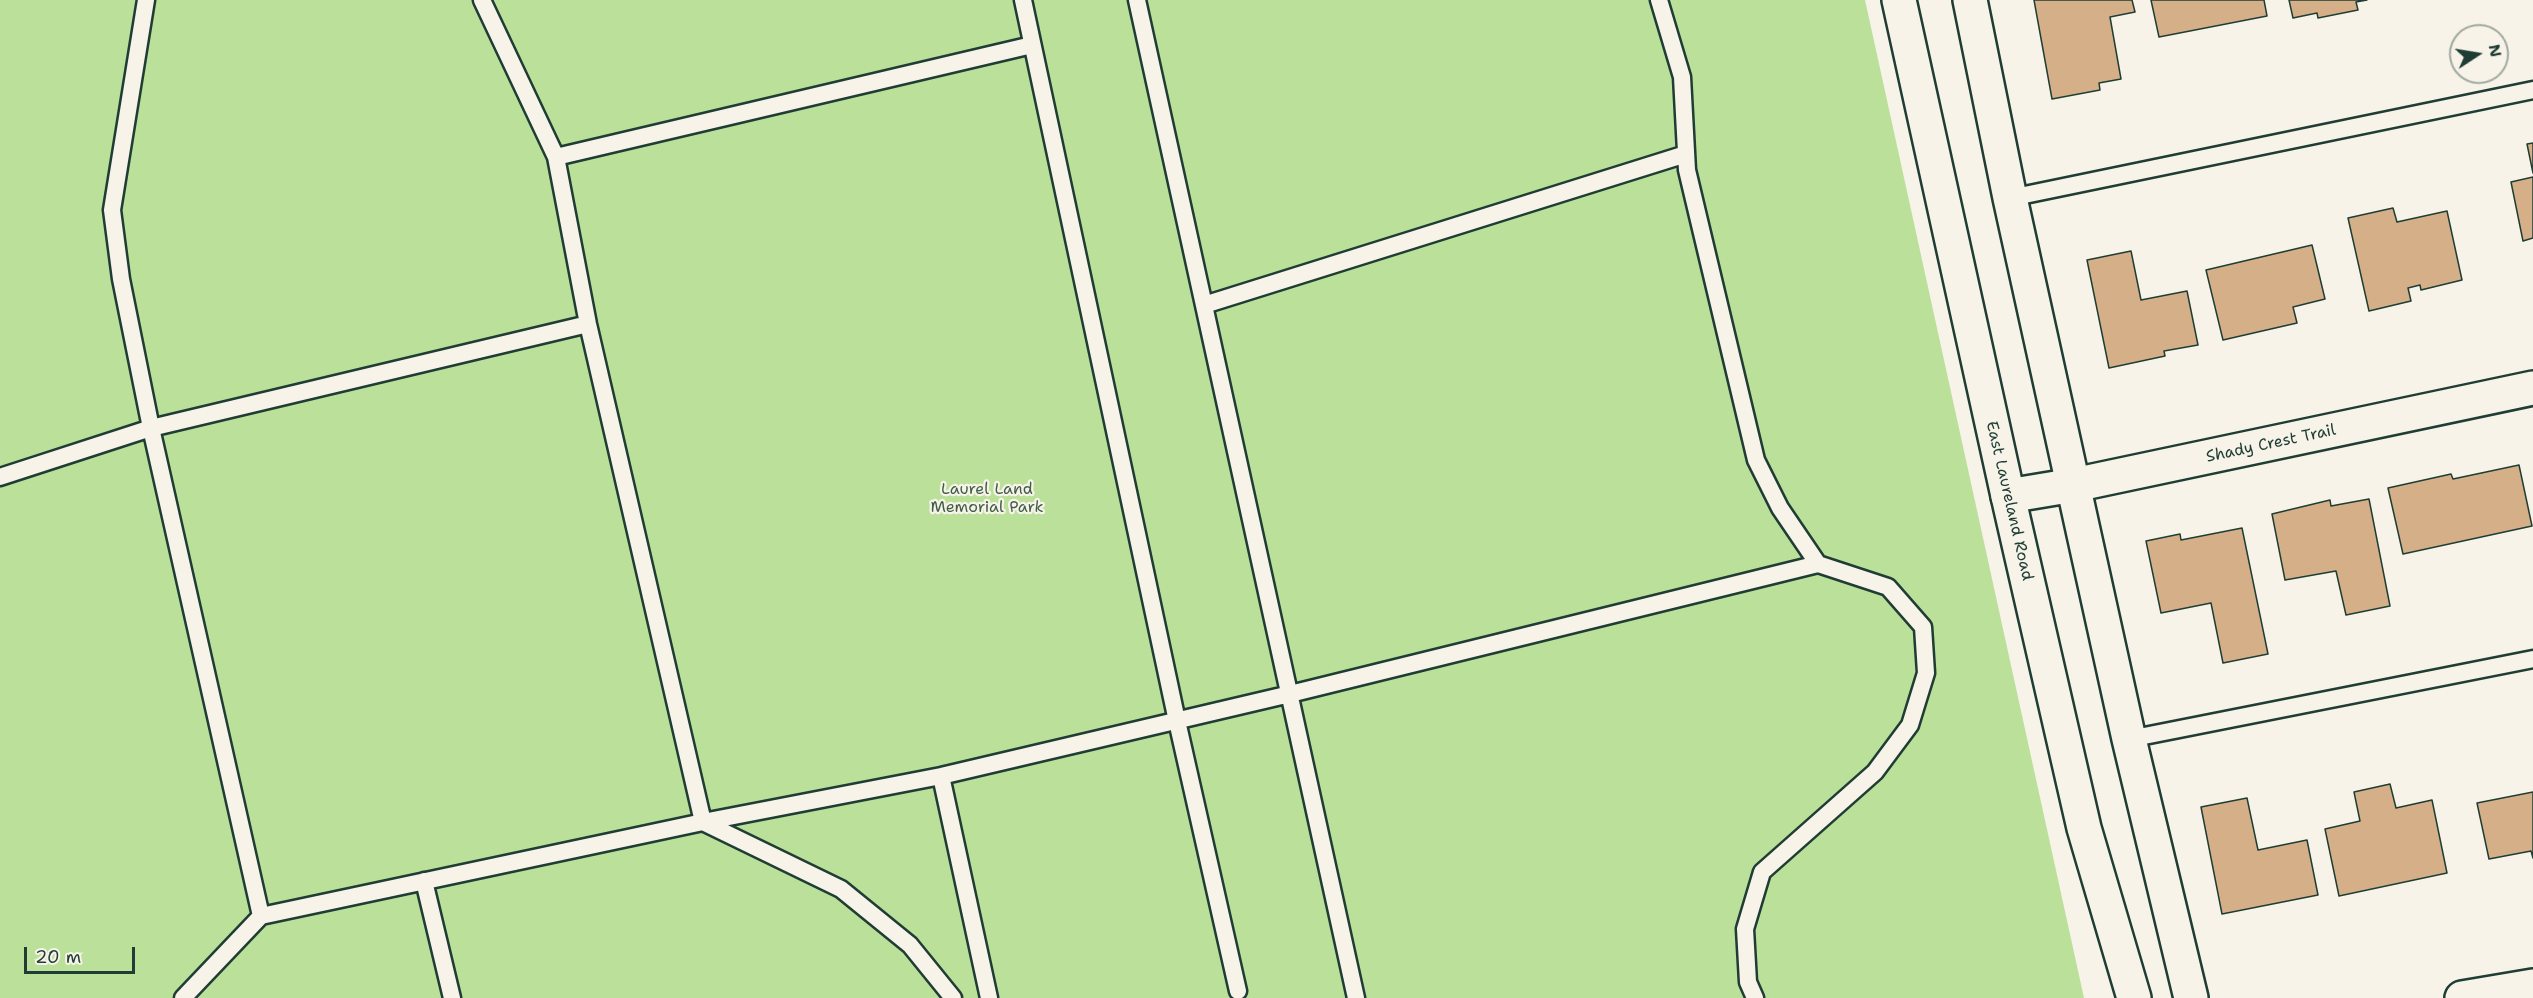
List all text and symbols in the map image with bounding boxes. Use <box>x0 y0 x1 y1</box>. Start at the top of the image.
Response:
north arrow <box>2449 24 2509 84</box>
text: N <box>2484 42 2507 59</box>
street label: East Laureland Road <box>1981 419 2037 583</box>
street label: Shady Crest Trail <box>2204 421 2338 467</box>
park label: Laurel Land Memorial Park <box>930 480 1044 518</box>
scale bar <box>27 935 138 973</box>
text: 20 m <box>35 945 81 969</box>

